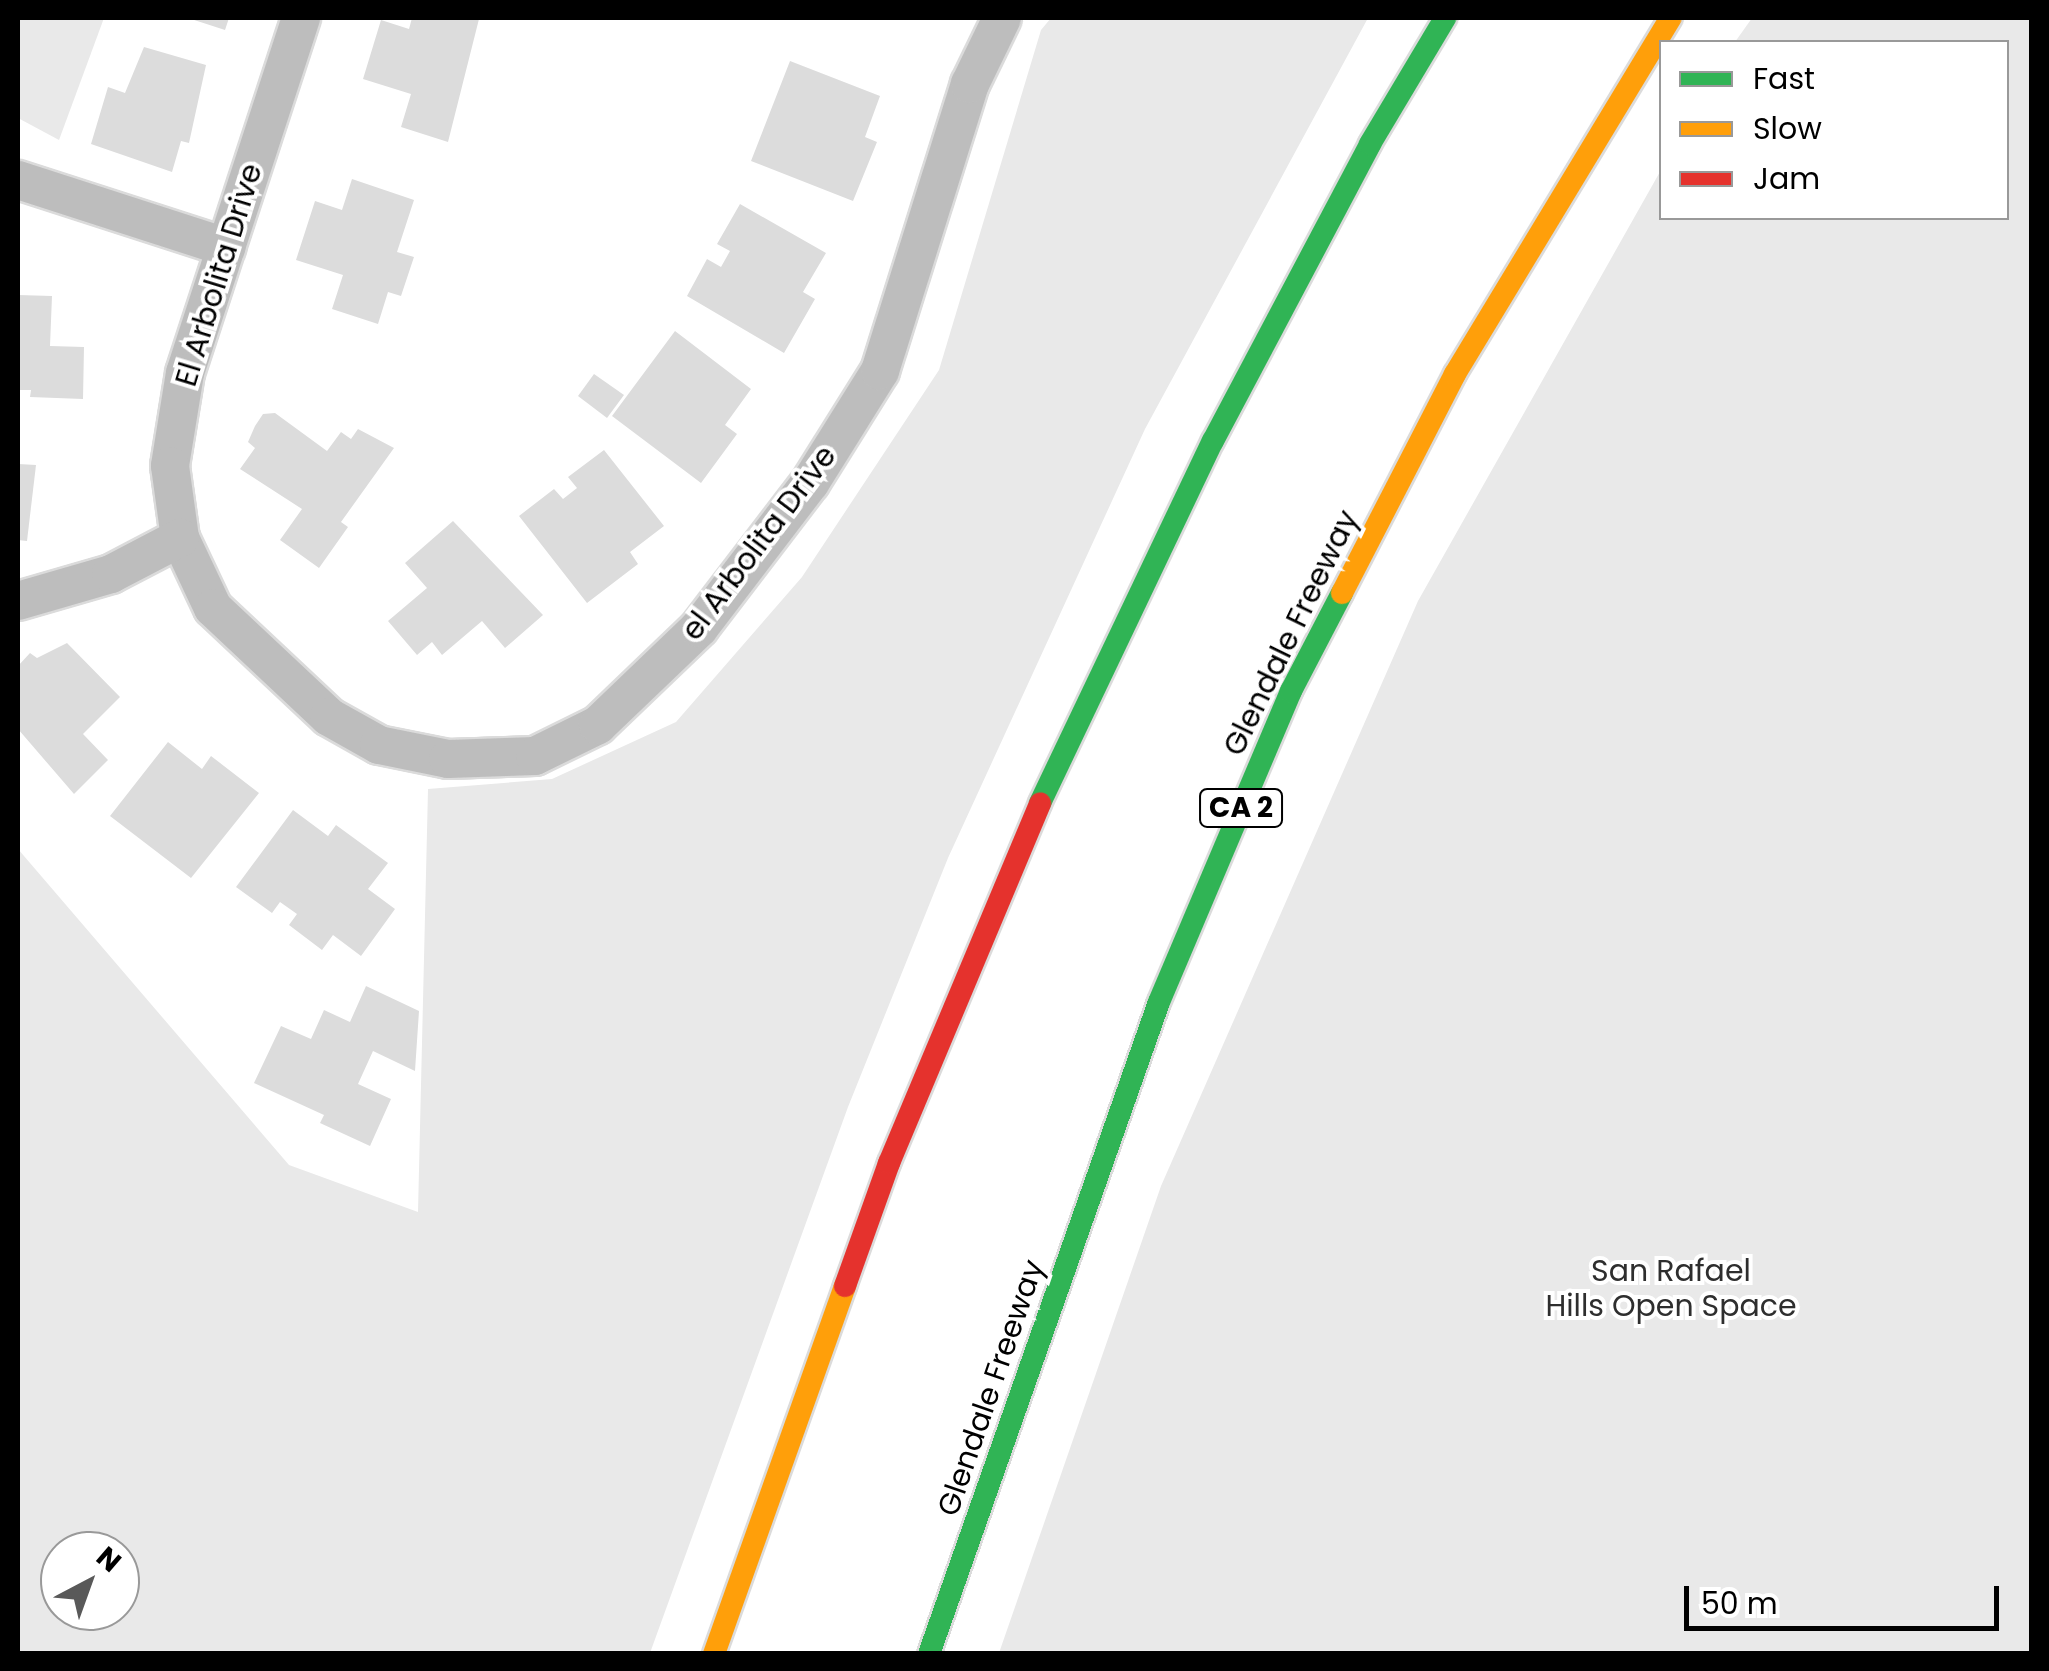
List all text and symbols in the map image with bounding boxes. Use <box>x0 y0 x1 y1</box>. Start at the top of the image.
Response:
legend <box>1659 40 2009 220</box>
text: Fast <box>1753 57 1815 100</box>
text: Slow <box>1753 107 1822 150</box>
text: Jam <box>1753 157 1820 200</box>
street label: El Arbolita Drive <box>168 159 270 391</box>
street label: el Arbolita Drive <box>674 439 844 647</box>
street label: Glendale Freeway <box>1216 505 1366 761</box>
road number: CA 2 <box>1198 785 1284 831</box>
park label: San Rafael Hills Open Space <box>1545 1253 1797 1324</box>
street label: Glendale Freeway <box>930 1255 1052 1521</box>
north arrow <box>40 1531 140 1631</box>
text: N <box>88 1538 129 1581</box>
scale bar <box>1689 1566 2004 1628</box>
text: 50 m <box>1701 1582 1778 1625</box>

